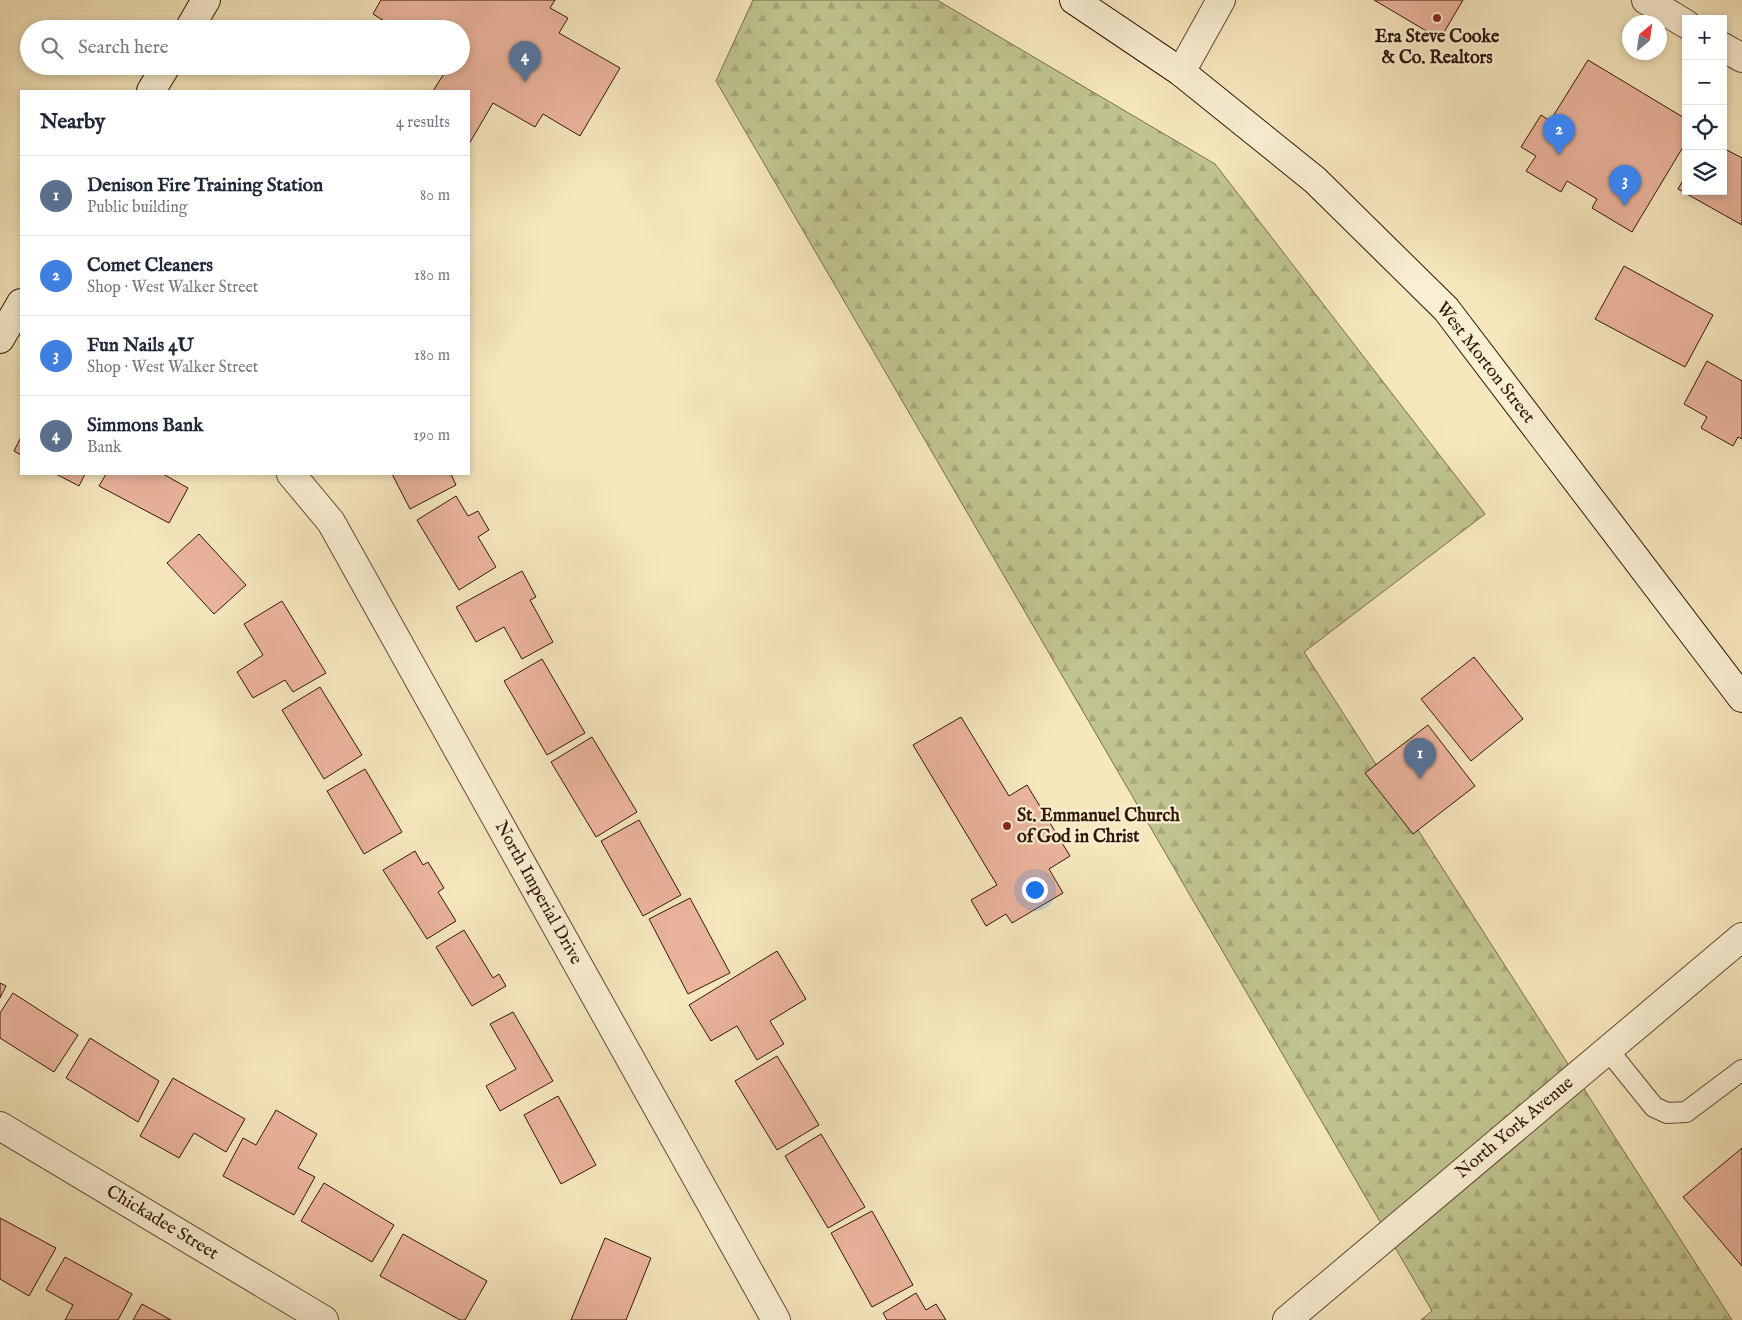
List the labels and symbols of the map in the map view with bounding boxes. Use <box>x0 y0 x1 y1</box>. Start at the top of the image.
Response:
marker: Era Steve Cooke & Co. Realtors <box>1431 12 1443 24</box>
north arrow <box>1622 15 1667 60</box>
place label: Era Steve Cooke & Co. Realtors <box>1375 26 1500 70</box>
pin: 4 <box>509 41 541 82</box>
pin: 2 <box>1543 114 1575 155</box>
pin: 3 <box>1609 165 1641 206</box>
street label: West Morton Street <box>1430 298 1540 428</box>
pin: 1 <box>1404 738 1436 779</box>
place label: St. Emmanuel Church of God in Christ <box>1017 805 1180 849</box>
street label: North Imperial Drive <box>489 817 587 969</box>
marker: St. Emmanuel Church of God in Christ <box>1001 820 1013 832</box>
your location <box>1022 877 1048 903</box>
street label: North York Avenue <box>1451 1072 1579 1184</box>
street label: Chickadee Street <box>102 1180 222 1266</box>

